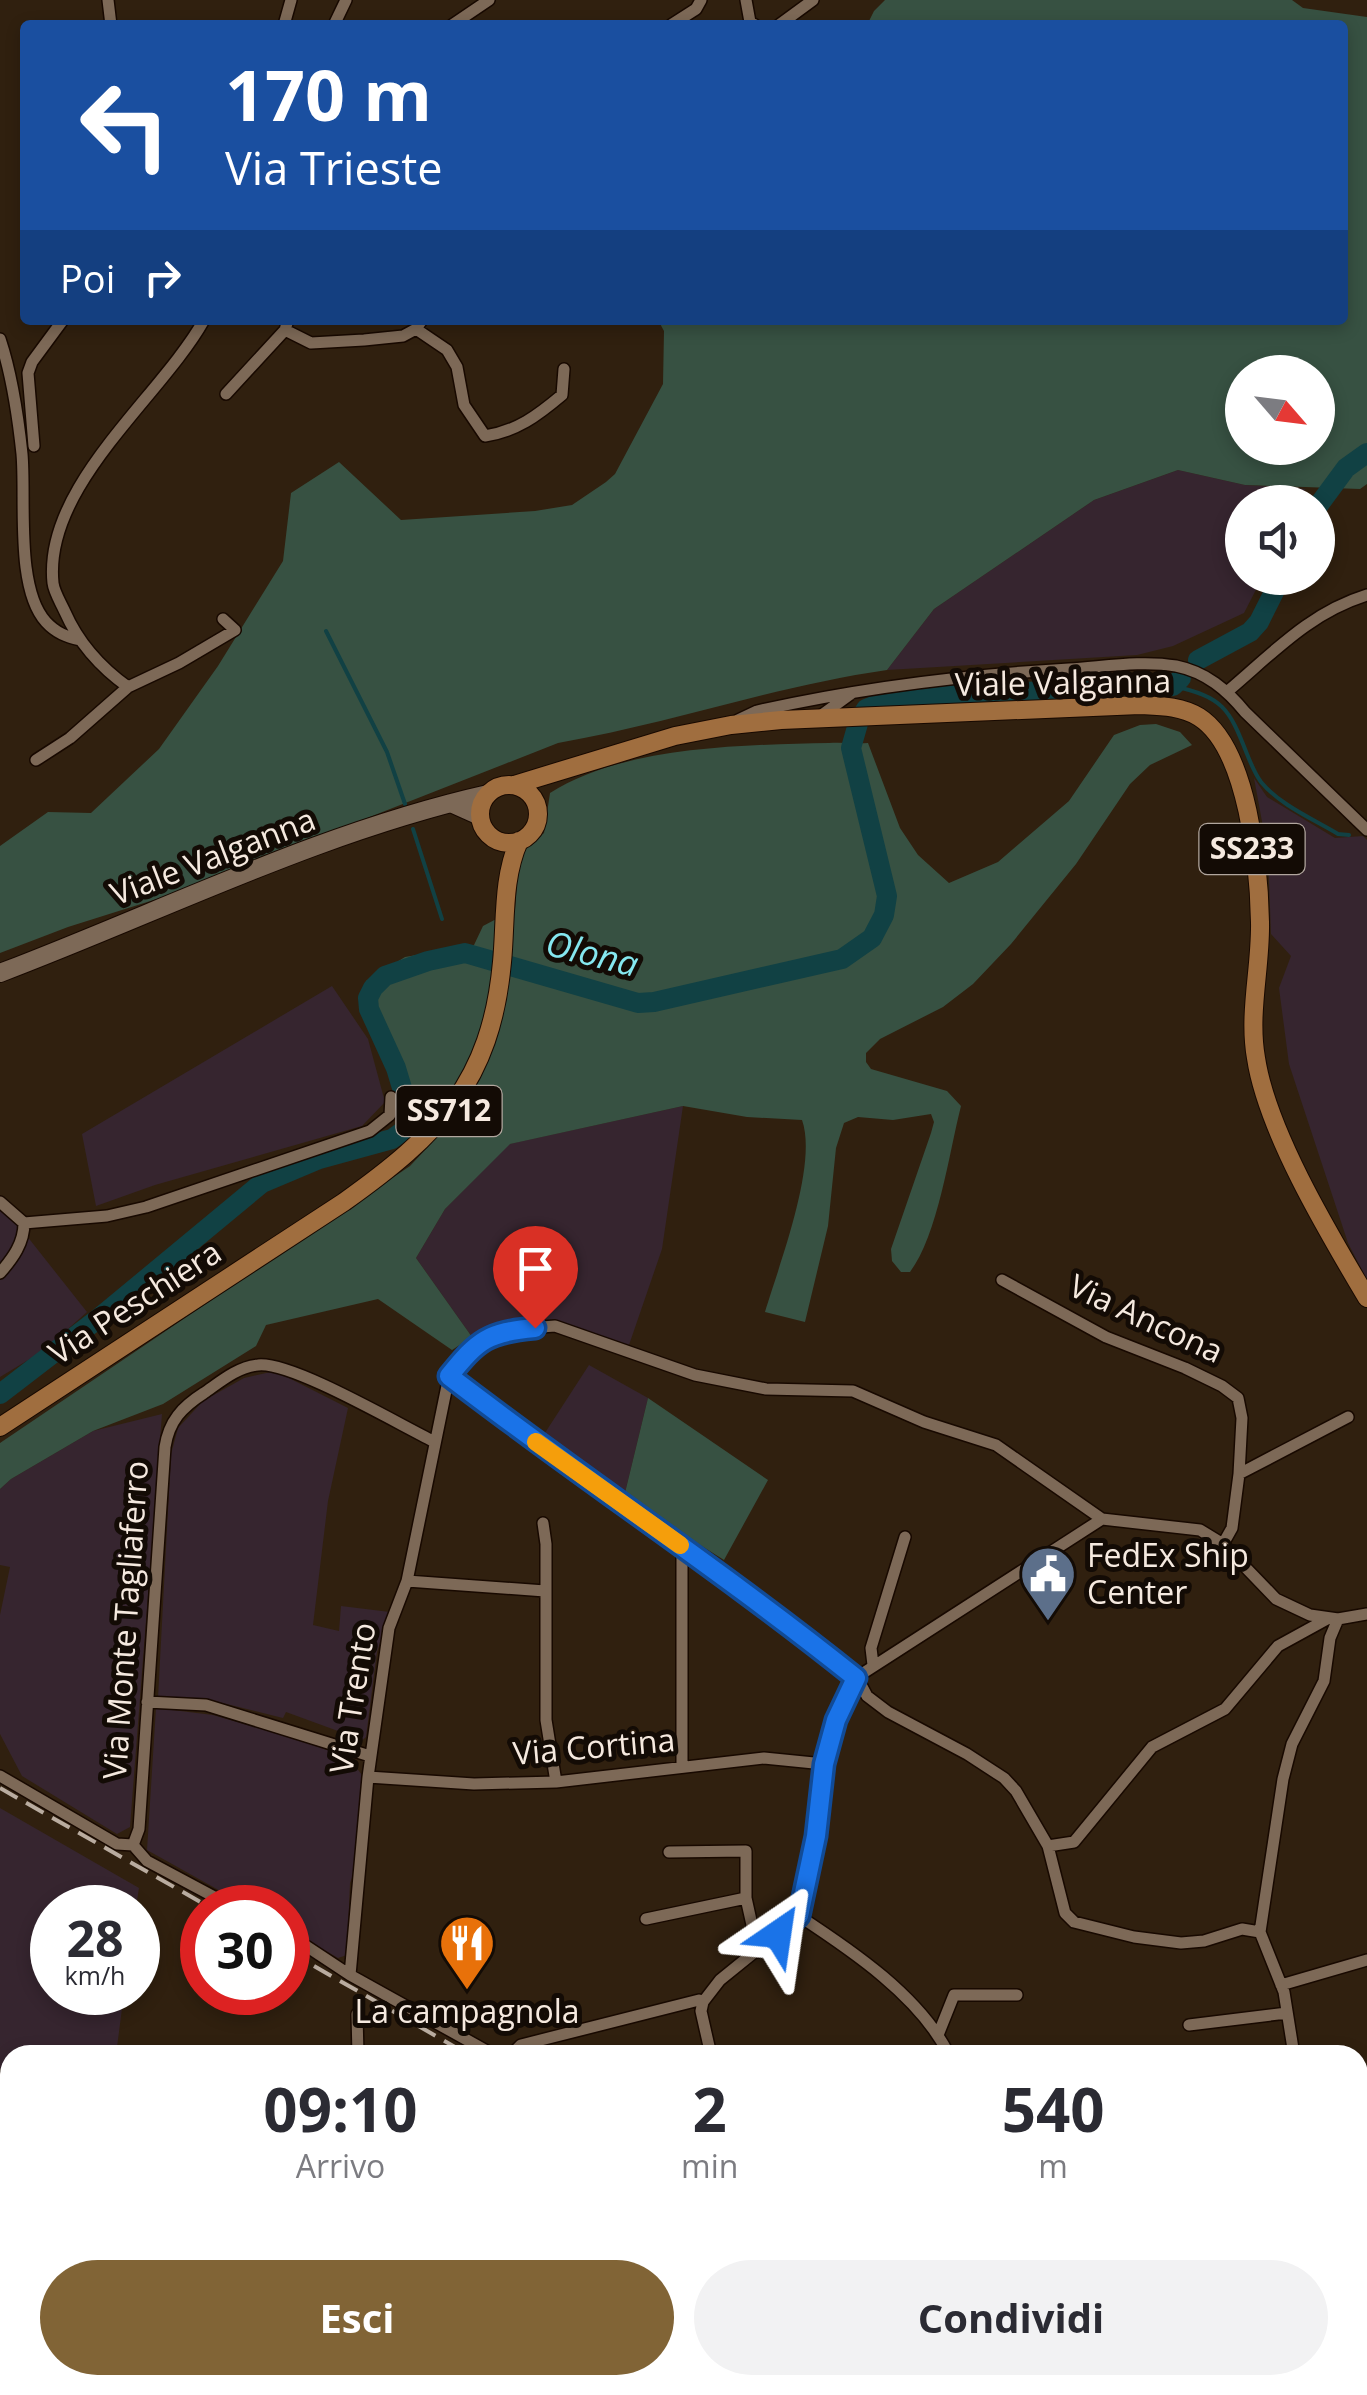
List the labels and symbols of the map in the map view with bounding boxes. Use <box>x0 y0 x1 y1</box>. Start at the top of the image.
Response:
north arrow <box>1225 355 1335 465</box>
street label: Viale Valganna <box>954 658 1172 705</box>
street label: Viale Valganna <box>104 797 321 914</box>
road number: SS233 <box>1200 824 1304 874</box>
water label: Olona <box>541 918 644 987</box>
road number: SS712 <box>396 1086 502 1136</box>
pin <box>493 1226 578 1329</box>
street label: Via Peschiera <box>40 1230 229 1374</box>
street label: Via Ancona <box>1063 1263 1231 1372</box>
street label: Via Monte Tagliaferro <box>92 1459 157 1781</box>
place label: FedEx Ship Center <box>1087 1533 1249 1613</box>
public building icon: FedEx Ship Center <box>1018 1544 1078 1623</box>
street label: Via Trento <box>318 1619 385 1776</box>
street label: Via Cortina <box>511 1717 677 1774</box>
position arrow <box>726 1882 830 1986</box>
speed limit sign: 30 <box>180 1885 310 2015</box>
restaurant icon: La campagnola <box>437 1913 497 1992</box>
place label: La campagnola <box>355 1989 580 2032</box>

